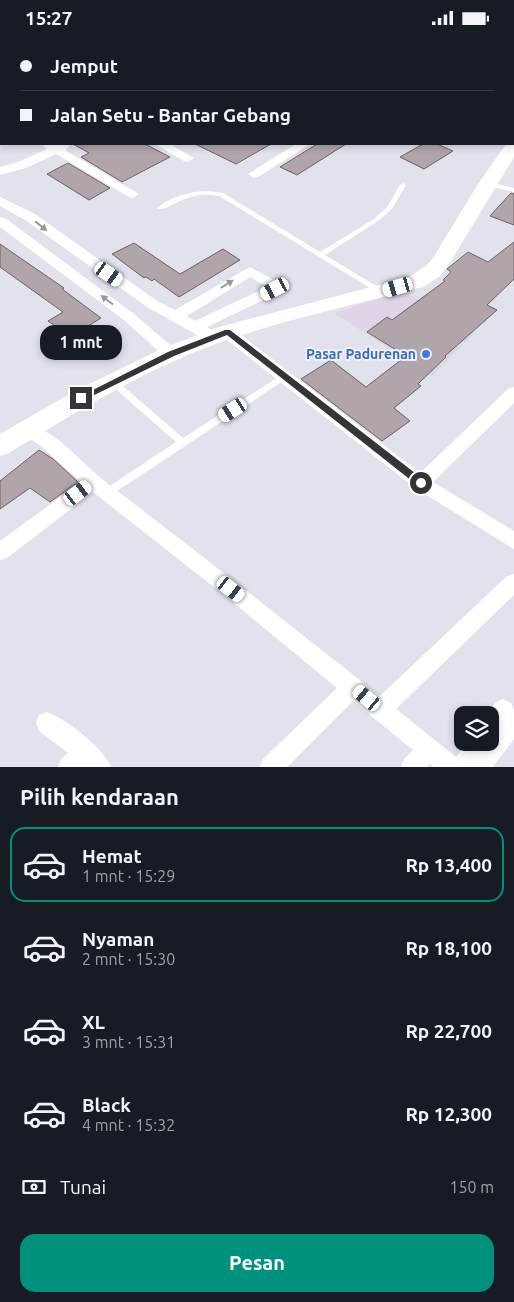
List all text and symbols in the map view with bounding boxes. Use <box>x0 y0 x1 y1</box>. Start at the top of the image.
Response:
text: 15:27 <box>25 7 73 29</box>
text: Jemput <box>50 55 118 77</box>
text: Jalan Setu - Bantar Gebang <box>50 104 291 126</box>
one-way arrow <box>34 221 47 232</box>
car <box>92 259 125 289</box>
car <box>258 276 291 302</box>
car <box>381 276 414 298</box>
one-way arrow <box>220 280 233 289</box>
one-way arrow <box>101 295 114 306</box>
callout: 1 mnt <box>40 325 122 361</box>
text: 1 mnt <box>60 333 102 351</box>
place label: Pasar Padurenan <box>306 346 416 362</box>
marker: Pasar Padurenan <box>420 348 432 360</box>
route end <box>70 387 92 409</box>
car <box>216 396 249 424</box>
route start <box>410 472 432 494</box>
car <box>61 478 94 508</box>
car <box>214 574 247 604</box>
car <box>350 683 383 713</box>
map controls <box>454 706 499 751</box>
button: layers <box>454 706 499 751</box>
text: Pilih kendaraan <box>20 784 179 809</box>
icon: car <box>22 842 67 887</box>
text: Hemat <box>82 845 142 867</box>
text: Rp 13,400 <box>405 854 492 876</box>
text: 1 mnt · 15:29 <box>82 867 175 885</box>
icon: car <box>22 925 67 970</box>
text: Nyaman <box>82 928 154 950</box>
text: Rp 18,100 <box>405 937 492 959</box>
text: 2 mnt · 15:30 <box>82 950 175 968</box>
icon: car <box>22 1008 67 1053</box>
text: XL <box>82 1011 105 1033</box>
text: Rp 22,700 <box>405 1020 492 1042</box>
text: 3 mnt · 15:31 <box>82 1033 175 1051</box>
icon: car <box>22 1091 67 1136</box>
text: Black <box>82 1094 131 1116</box>
text: Rp 12,300 <box>405 1103 492 1125</box>
text: 4 mnt · 15:32 <box>82 1116 175 1134</box>
icon: cash <box>20 1173 48 1201</box>
text: Tunai <box>60 1176 106 1198</box>
text: 150 m <box>449 1178 494 1196</box>
button: Pesan <box>20 1234 494 1292</box>

